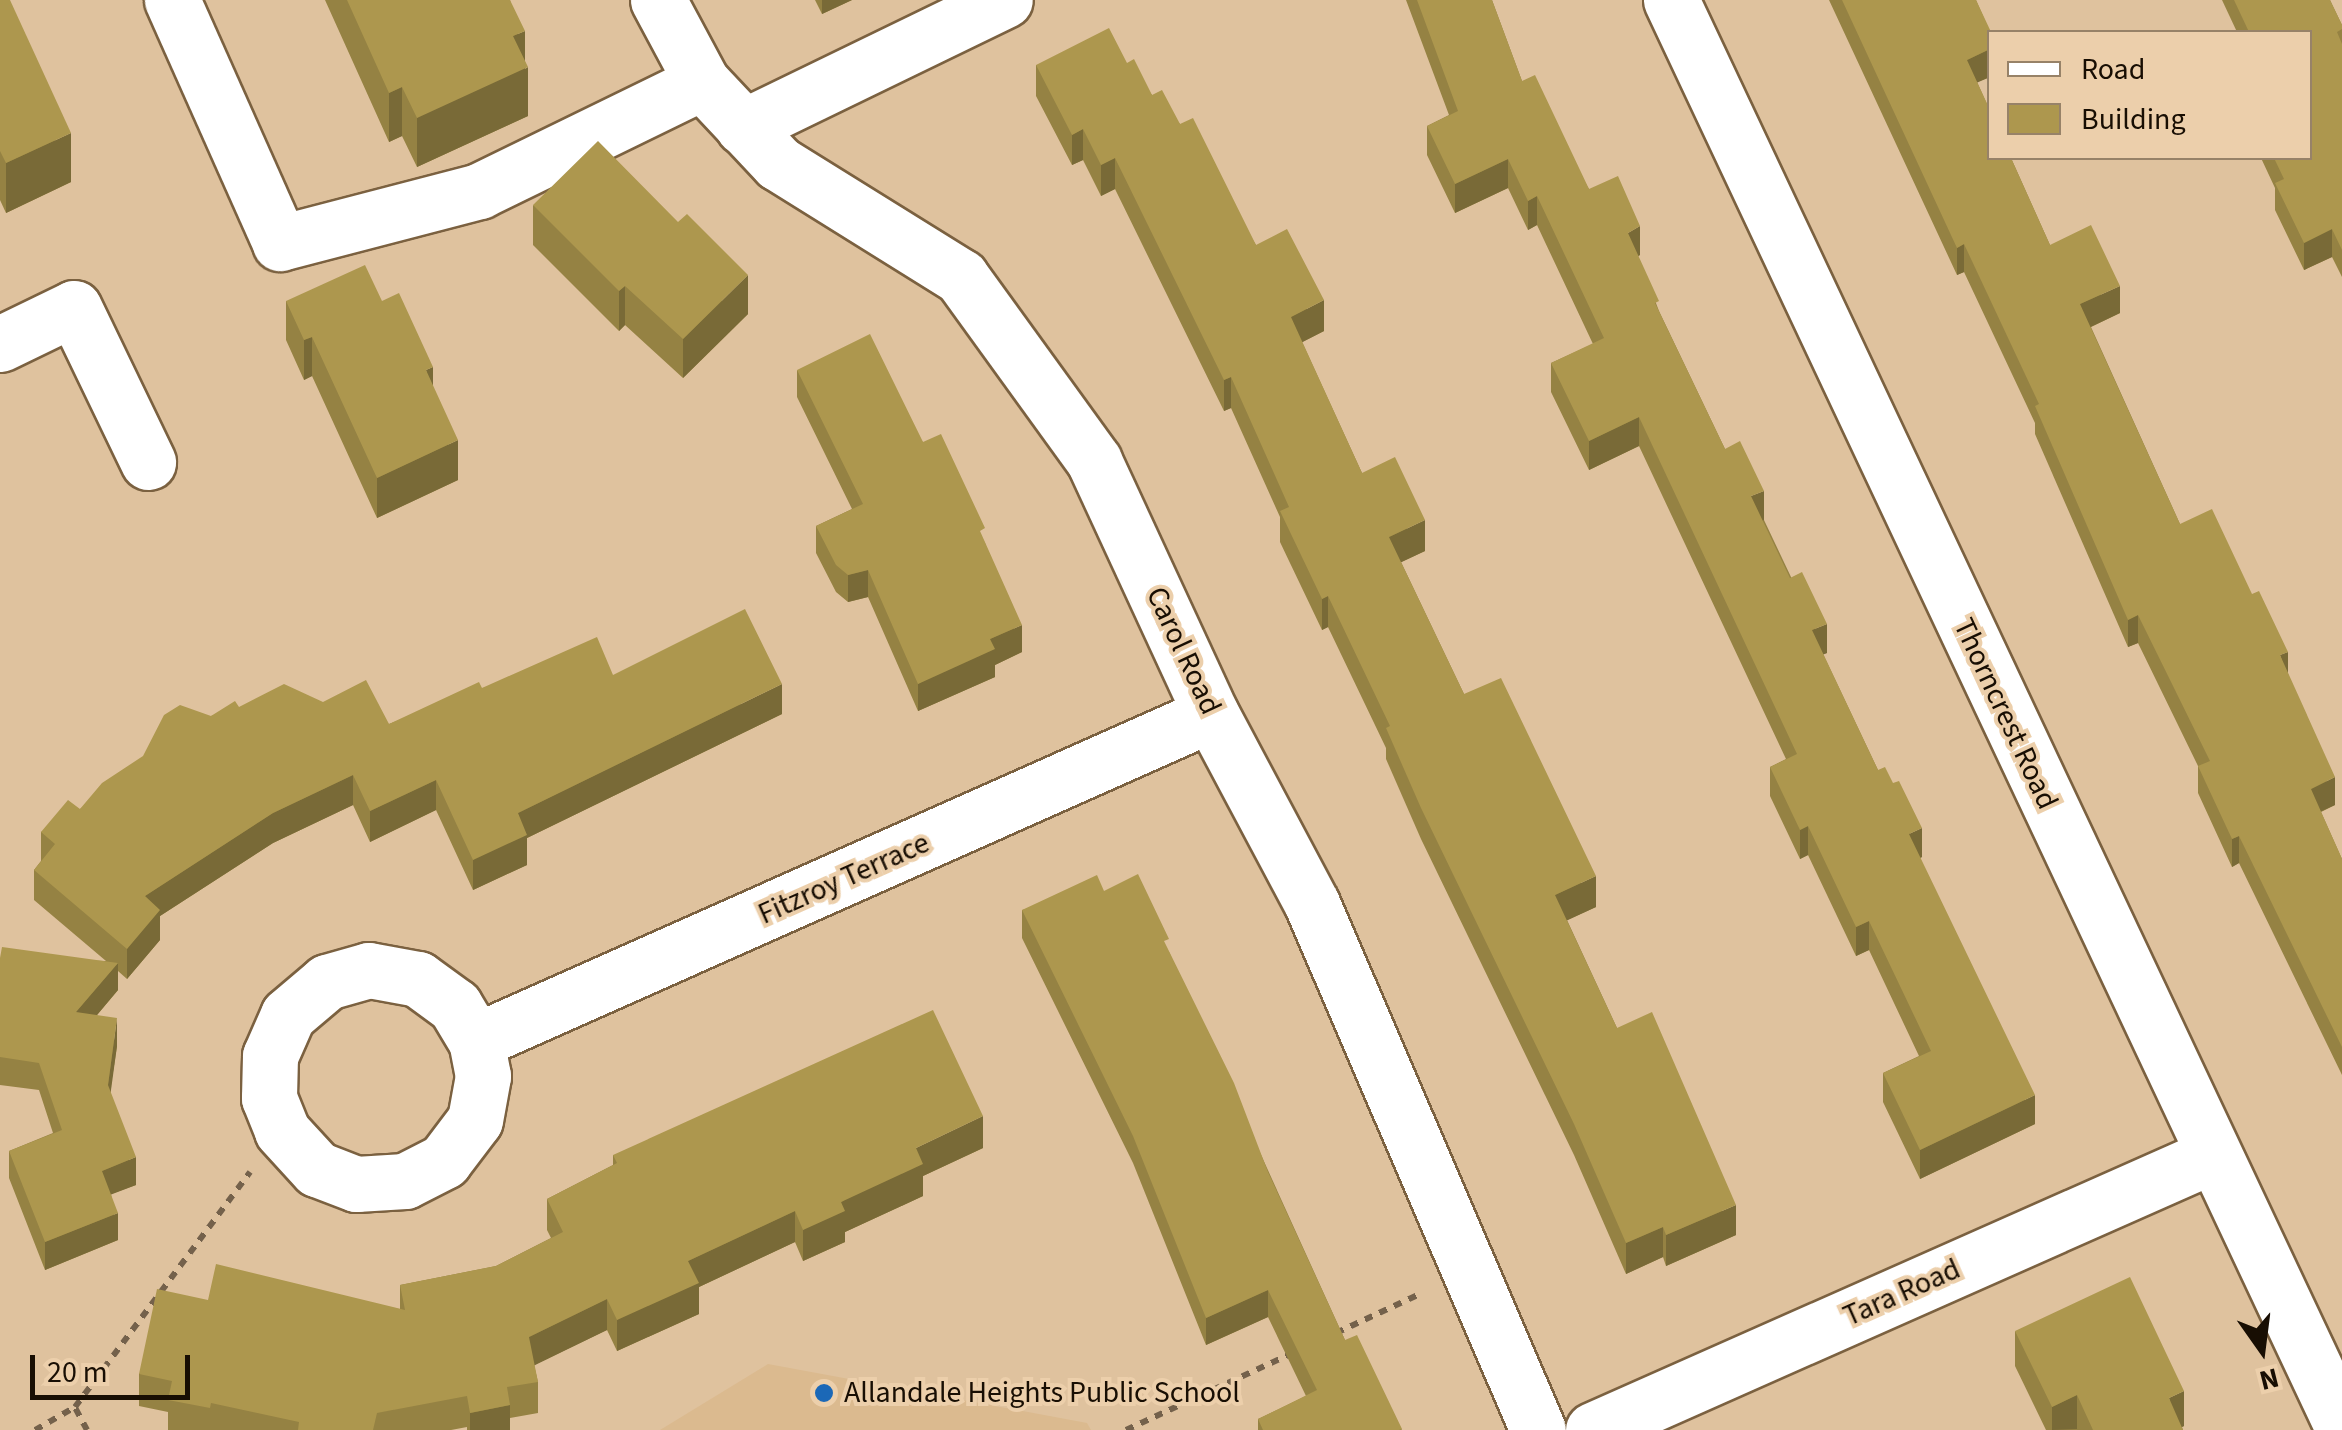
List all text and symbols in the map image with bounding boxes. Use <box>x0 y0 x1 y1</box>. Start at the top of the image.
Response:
legend <box>1987 30 2312 160</box>
text: Road <box>2081 48 2145 91</box>
text: Building <box>2081 98 2186 141</box>
street label: Carol Road <box>1138 581 1228 721</box>
street label: Thorncrest Road <box>1945 613 2065 815</box>
street label: Fitzroy Terrace <box>753 825 935 933</box>
street label: Tara Road <box>1838 1251 1966 1335</box>
north arrow <box>2212 1300 2312 1400</box>
scale bar <box>35 1335 195 1397</box>
text: 20 m <box>47 1351 108 1394</box>
text: N <box>2255 1357 2283 1401</box>
place label: Allandale Heights Public School <box>844 1375 1240 1411</box>
marker: Allandale Heights Public School <box>813 1382 835 1404</box>

